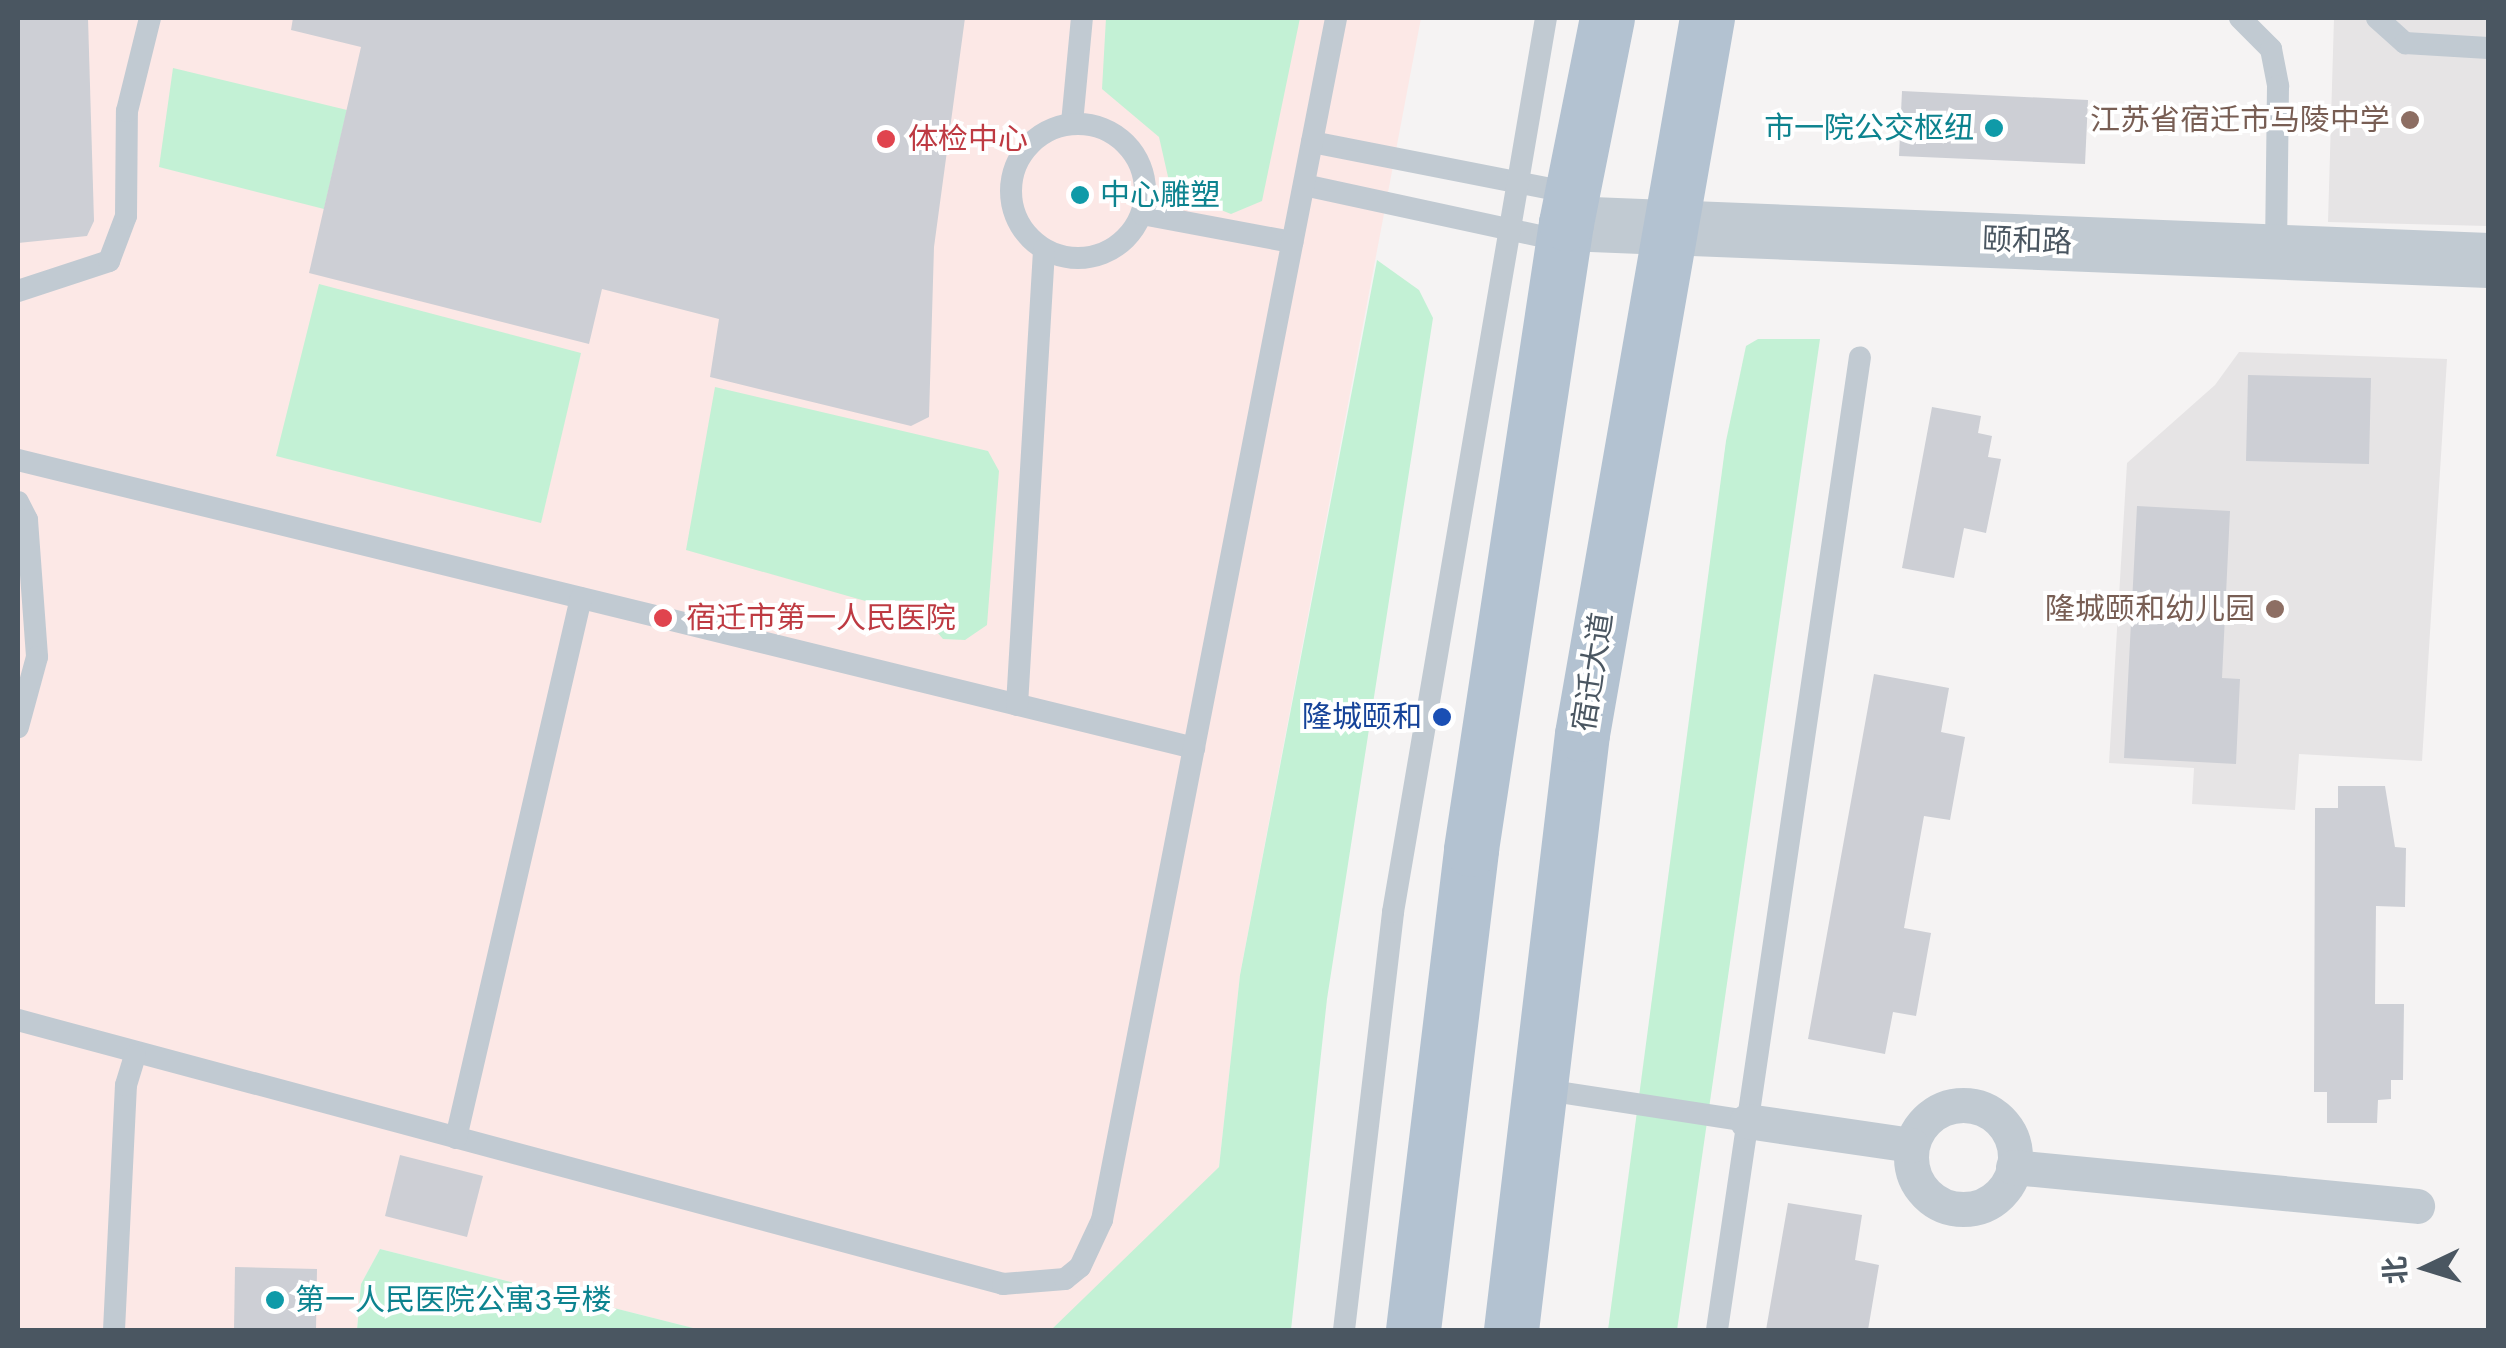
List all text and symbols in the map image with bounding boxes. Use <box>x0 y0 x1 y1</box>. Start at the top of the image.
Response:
place label: 江苏省宿迁市马陵中学 <box>2090 102 2390 138</box>
marker: 江苏省宿迁市马陵中学 <box>2399 109 2421 131</box>
place label: 市一院公交枢纽 <box>1764 110 1974 146</box>
marker: 市一院公交枢纽 <box>1983 117 2005 139</box>
place label: 体检中心 <box>908 121 1028 157</box>
marker: 体检中心 <box>873 126 899 152</box>
place label: 中心雕塑 <box>1100 177 1220 213</box>
marker: 中心雕塑 <box>1069 184 1091 206</box>
street label: 颐和路 <box>1981 221 2073 261</box>
place label: 隆城颐和幼儿园 <box>2045 591 2255 627</box>
marker: 隆城颐和幼儿园 <box>2264 598 2286 620</box>
place label: 宿迁市第一人民医院 <box>686 600 956 636</box>
marker: 宿迁市第一人民医院 <box>650 605 676 631</box>
street label: 宿迁大道 <box>1566 610 1620 734</box>
place label: 隆城颐和 <box>1302 699 1422 735</box>
marker: 隆城颐和 <box>1431 706 1453 728</box>
north arrow <box>2376 1218 2476 1318</box>
text: 北 <box>2379 1255 2412 1285</box>
place label: 第一人民医院公寓3号楼 <box>295 1282 612 1318</box>
marker: 第一人民医院公寓3号楼 <box>264 1289 286 1311</box>

